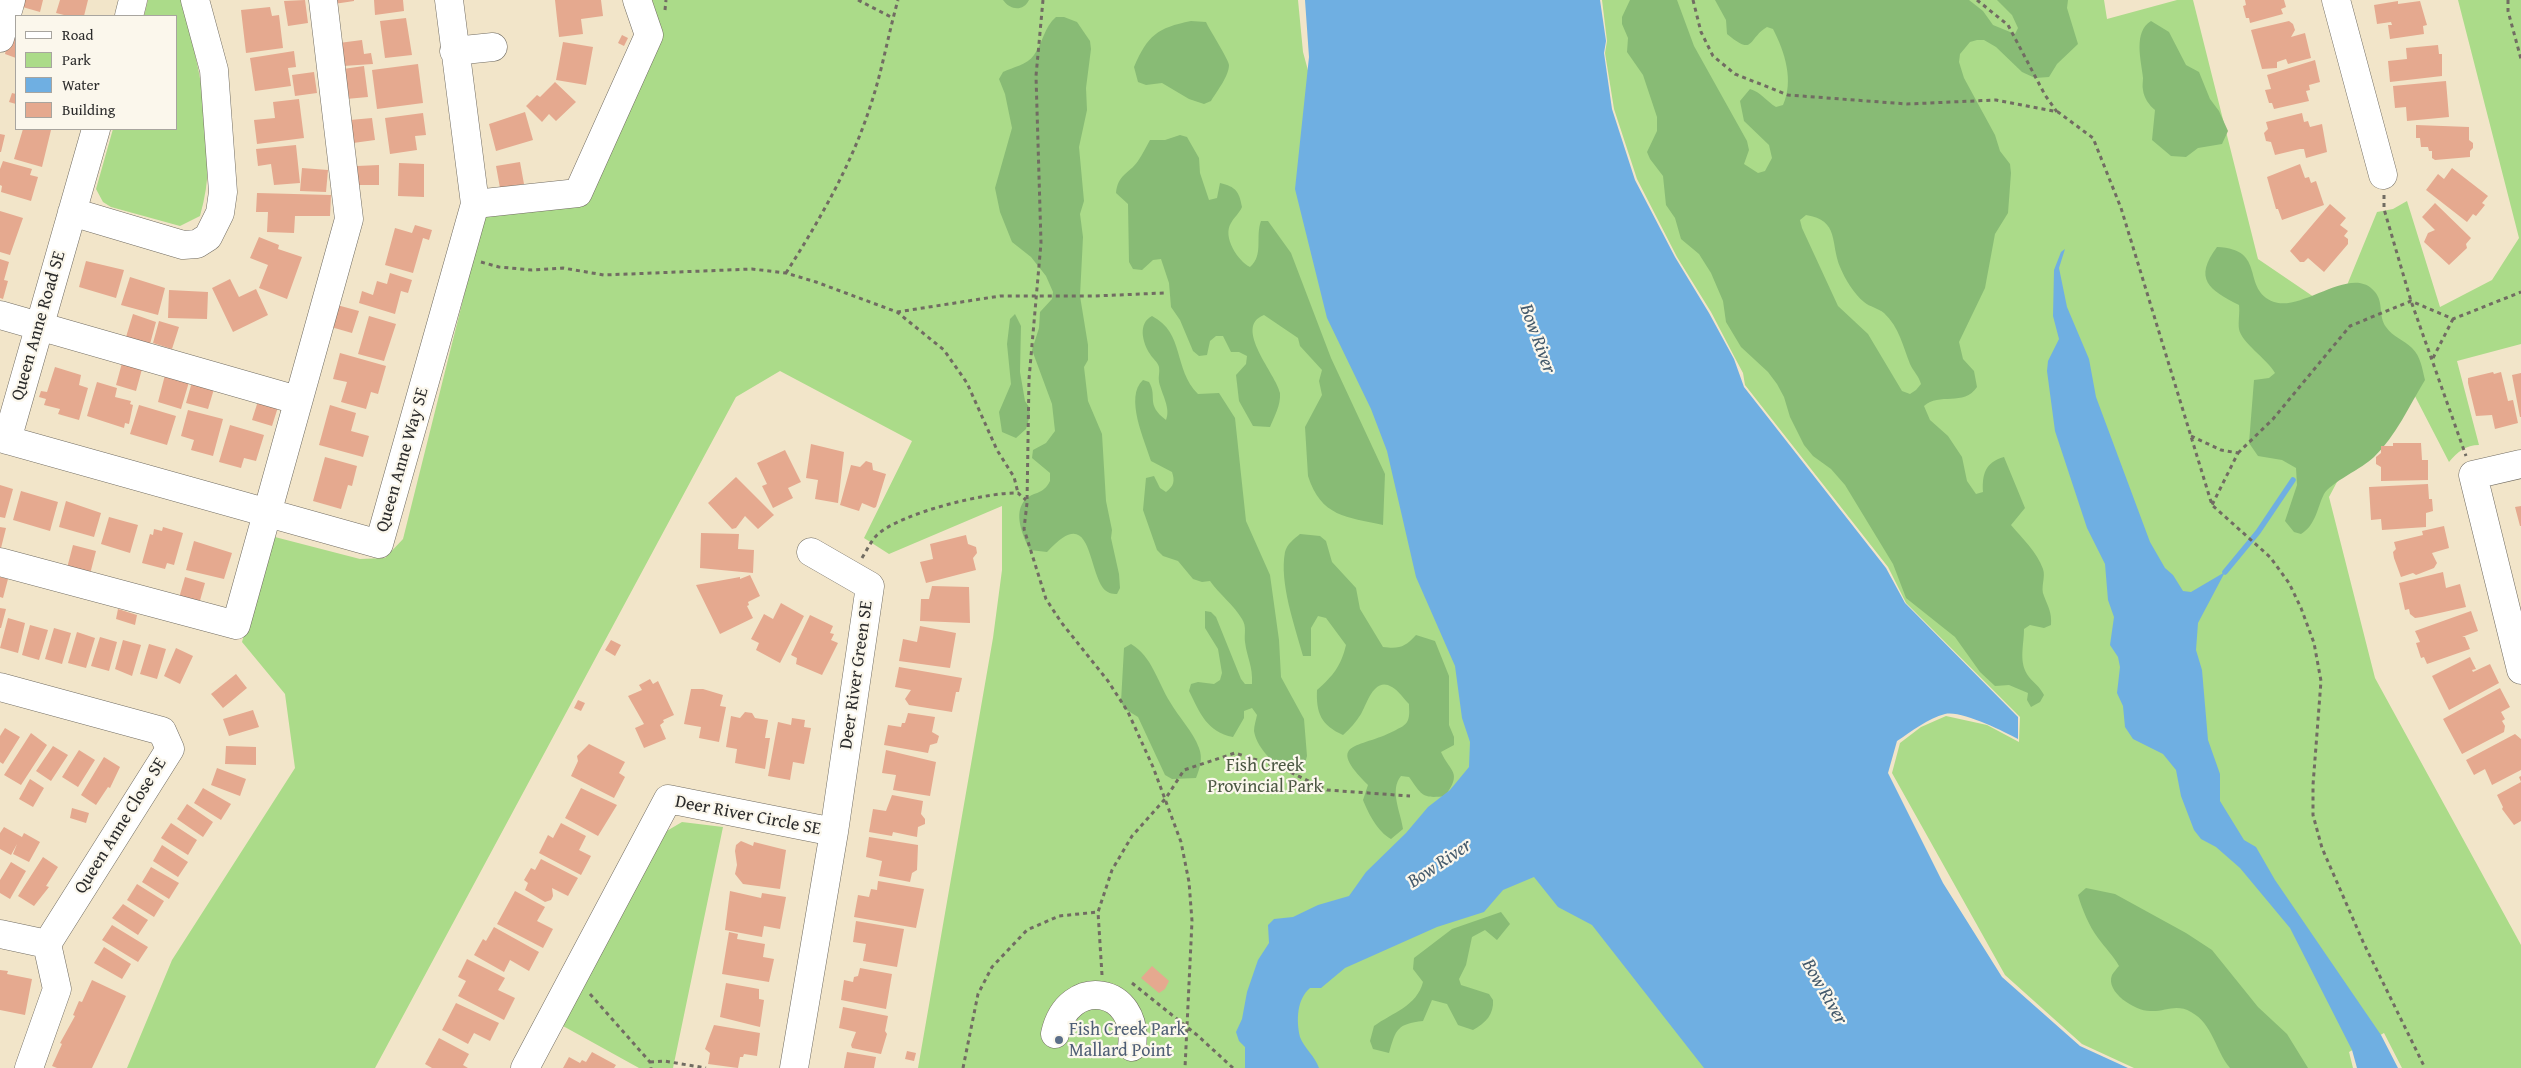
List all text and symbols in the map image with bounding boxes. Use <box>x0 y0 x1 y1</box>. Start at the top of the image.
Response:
legend <box>15 15 178 130</box>
text: Road <box>62 24 93 45</box>
text: Park <box>62 49 91 70</box>
text: Water <box>62 74 100 95</box>
text: Building <box>62 99 115 120</box>
street label: Queen Anne Road SE <box>7 249 71 403</box>
water label: Bow River <box>1514 301 1560 377</box>
street label: Queen Anne Way SE <box>372 385 434 535</box>
street label: Deer River Green SE <box>836 599 878 751</box>
street label: Queen Anne Close SE <box>70 754 172 898</box>
park label: Fish Creek Provincial Park <box>1207 755 1323 798</box>
street label: Deer River Circle SE <box>673 791 823 841</box>
water label: Bow River <box>1404 834 1476 894</box>
water label: Bow River <box>1796 955 1852 1029</box>
place label: Fish Creek Park Mallard Point <box>1069 1019 1186 1062</box>
marker: Fish Creek Park Mallard Point <box>1053 1034 1065 1046</box>

